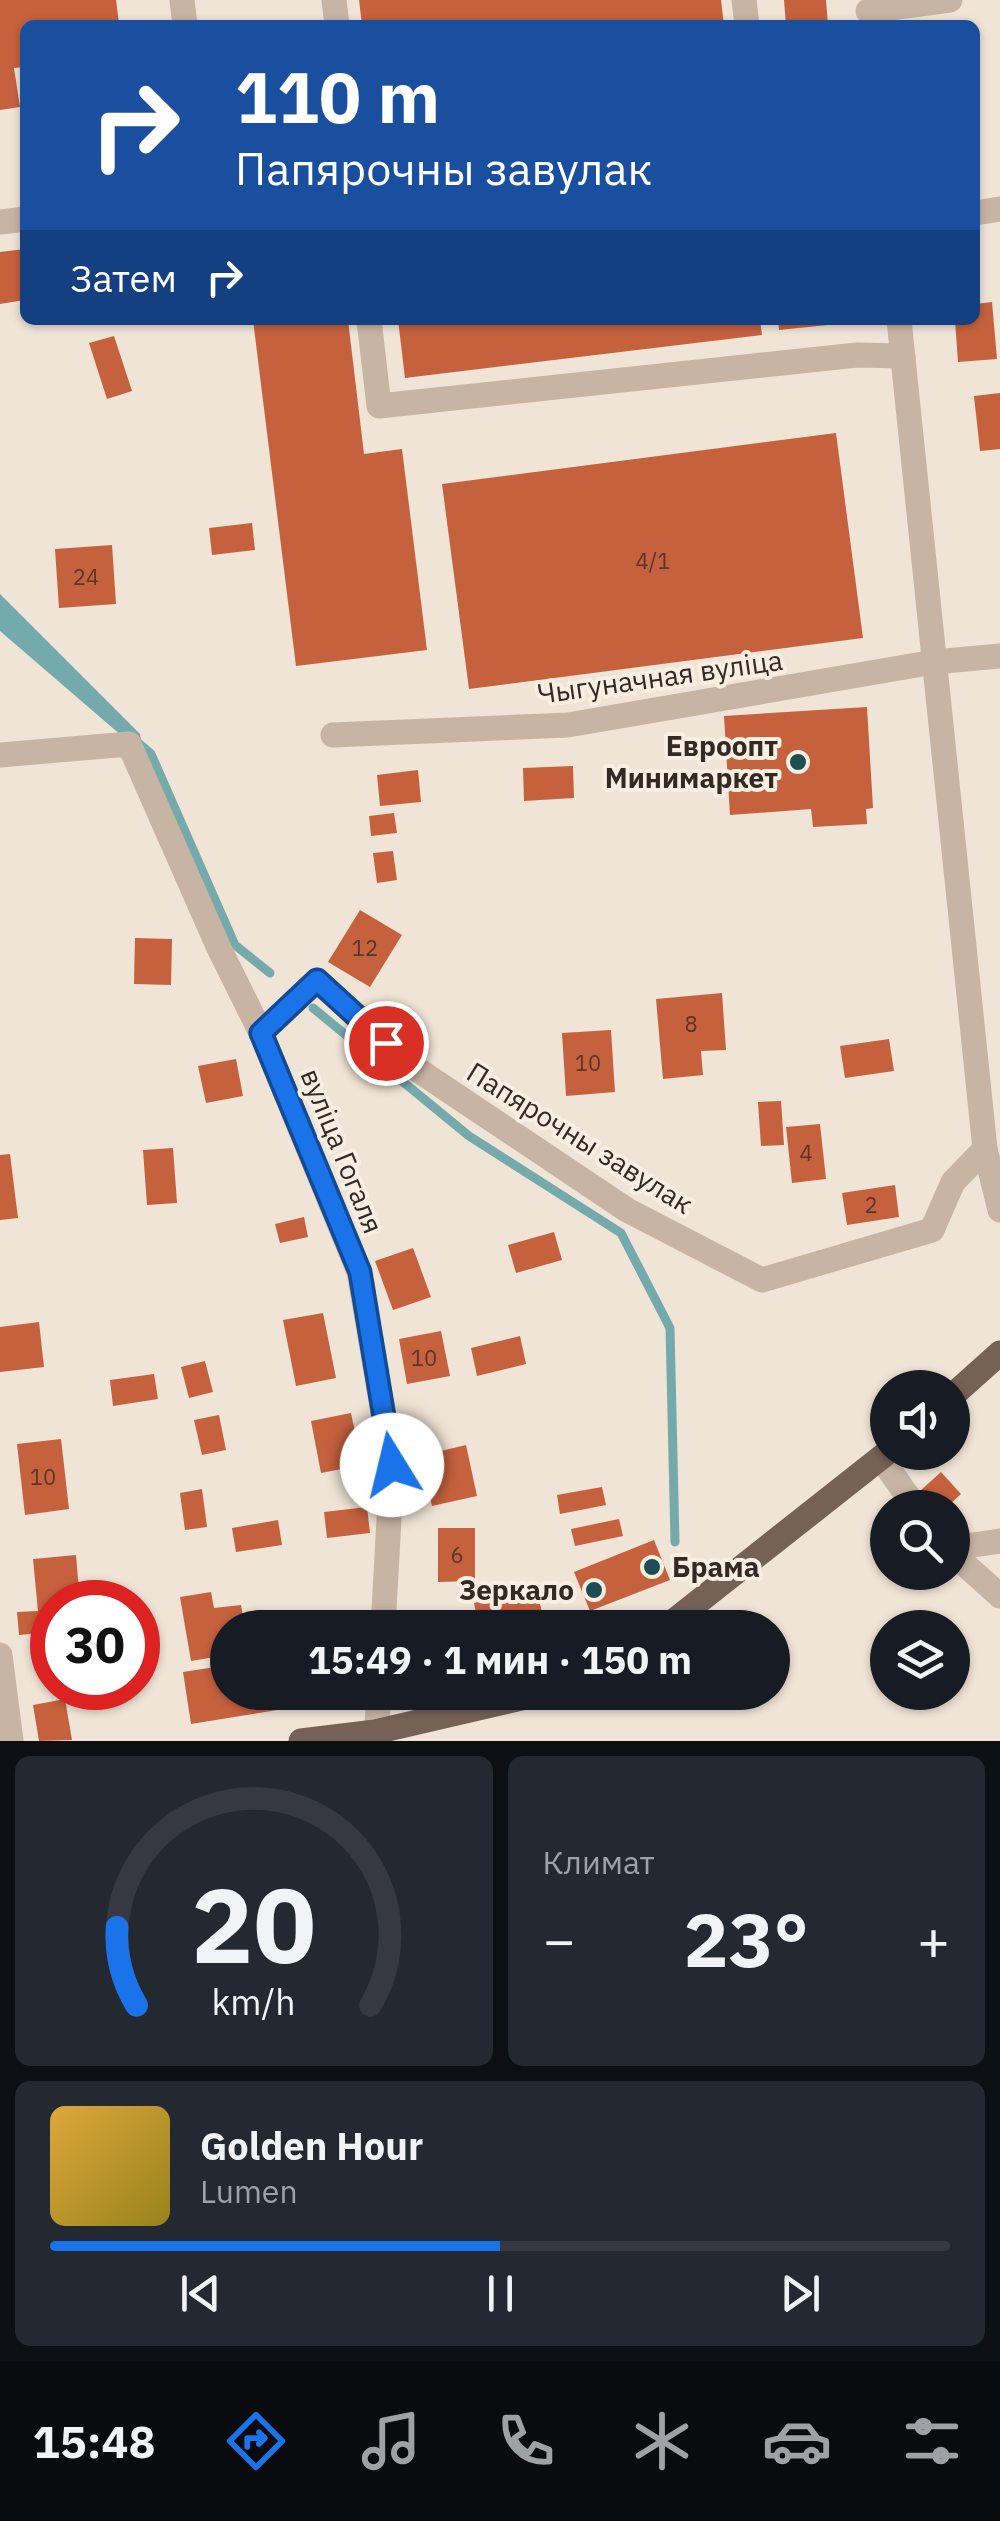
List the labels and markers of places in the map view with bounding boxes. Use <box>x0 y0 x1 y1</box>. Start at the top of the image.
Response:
place label: Евроопт Минимаркет <box>605 727 778 796</box>
marker: Евроопт Минимаркет <box>787 751 809 773</box>
pin <box>344 1001 429 1086</box>
place label: Брама <box>672 1548 760 1585</box>
marker: Брама <box>641 1556 663 1578</box>
place label: Зеркало <box>459 1571 574 1608</box>
marker: Зеркало <box>583 1579 605 1601</box>

